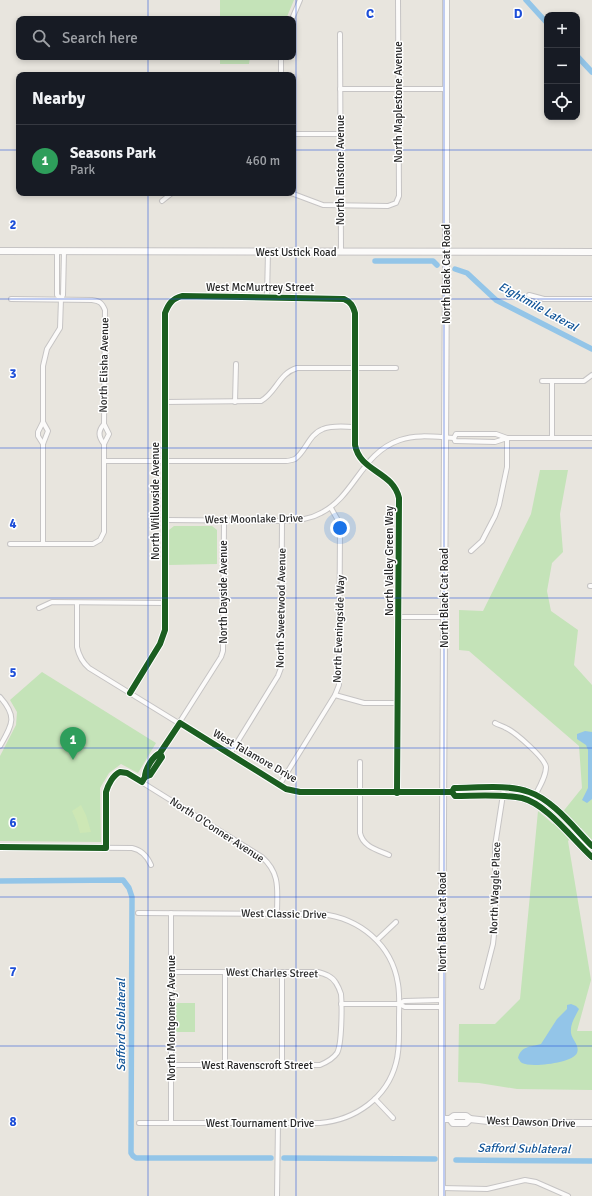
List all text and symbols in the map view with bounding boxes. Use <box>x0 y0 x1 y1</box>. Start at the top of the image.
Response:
text: C <box>366 6 374 22</box>
text: D <box>514 6 523 22</box>
map controls <box>544 12 580 120</box>
button: + <box>544 12 580 48</box>
search box <box>16 16 296 60</box>
icon: search <box>30 27 52 49</box>
text: Search here <box>62 29 138 47</box>
street label: North Maplestone Avenue <box>392 41 405 163</box>
button: − <box>544 48 580 84</box>
button: locate <box>544 84 580 120</box>
text: Nearby <box>32 88 85 109</box>
street label: North Elmstone Avenue <box>334 115 347 225</box>
text: Seasons Park <box>70 144 156 162</box>
text: 1 <box>41 153 49 169</box>
text: 460 m <box>246 153 280 169</box>
text: Park <box>70 162 95 178</box>
text: 2 <box>9 217 17 233</box>
street label: North Black Cat Road <box>440 224 453 324</box>
street label: West Ustick Road <box>256 246 337 259</box>
water label: Eightmile Lateral <box>496 279 581 336</box>
street label: West McMurtrey Street <box>206 281 314 294</box>
street label: North Elisha Avenue <box>97 317 111 413</box>
text: 3 <box>9 366 17 382</box>
street label: North Willowside Avenue <box>149 442 162 560</box>
street label: North Valley Green Way <box>383 505 396 616</box>
street label: West Moonlake Drive <box>205 512 303 526</box>
text: 4 <box>9 516 17 532</box>
your location <box>330 518 350 538</box>
street label: North Dayside Avenue <box>217 540 230 644</box>
street label: North Sweetwood Avenue <box>273 548 289 668</box>
street label: North Black Cat Road <box>438 548 451 648</box>
street label: North Eveningside Way <box>331 574 347 683</box>
text: 5 <box>9 665 17 681</box>
pin: 1 <box>60 727 86 760</box>
street label: West Talamore Drive <box>210 727 300 785</box>
street label: North O'Conner Avenue <box>167 795 267 865</box>
text: 6 <box>9 815 17 831</box>
street label: North Waggle Place <box>487 842 503 934</box>
street label: North Black Cat Road <box>436 872 449 972</box>
street label: West Classic Drive <box>241 907 327 921</box>
street label: North Montgomery Avenue <box>165 955 178 1081</box>
text: 7 <box>9 964 17 980</box>
street label: West Charles Street <box>226 966 318 980</box>
water label: Safford Sublateral <box>114 977 129 1071</box>
street label: West Ravenscroft Street <box>201 1059 313 1072</box>
text: 8 <box>9 1114 17 1130</box>
street label: West Dawson Drive <box>486 1114 576 1130</box>
street label: West Tournament Drive <box>206 1117 314 1130</box>
water label: Safford Sublateral <box>477 1141 572 1157</box>

